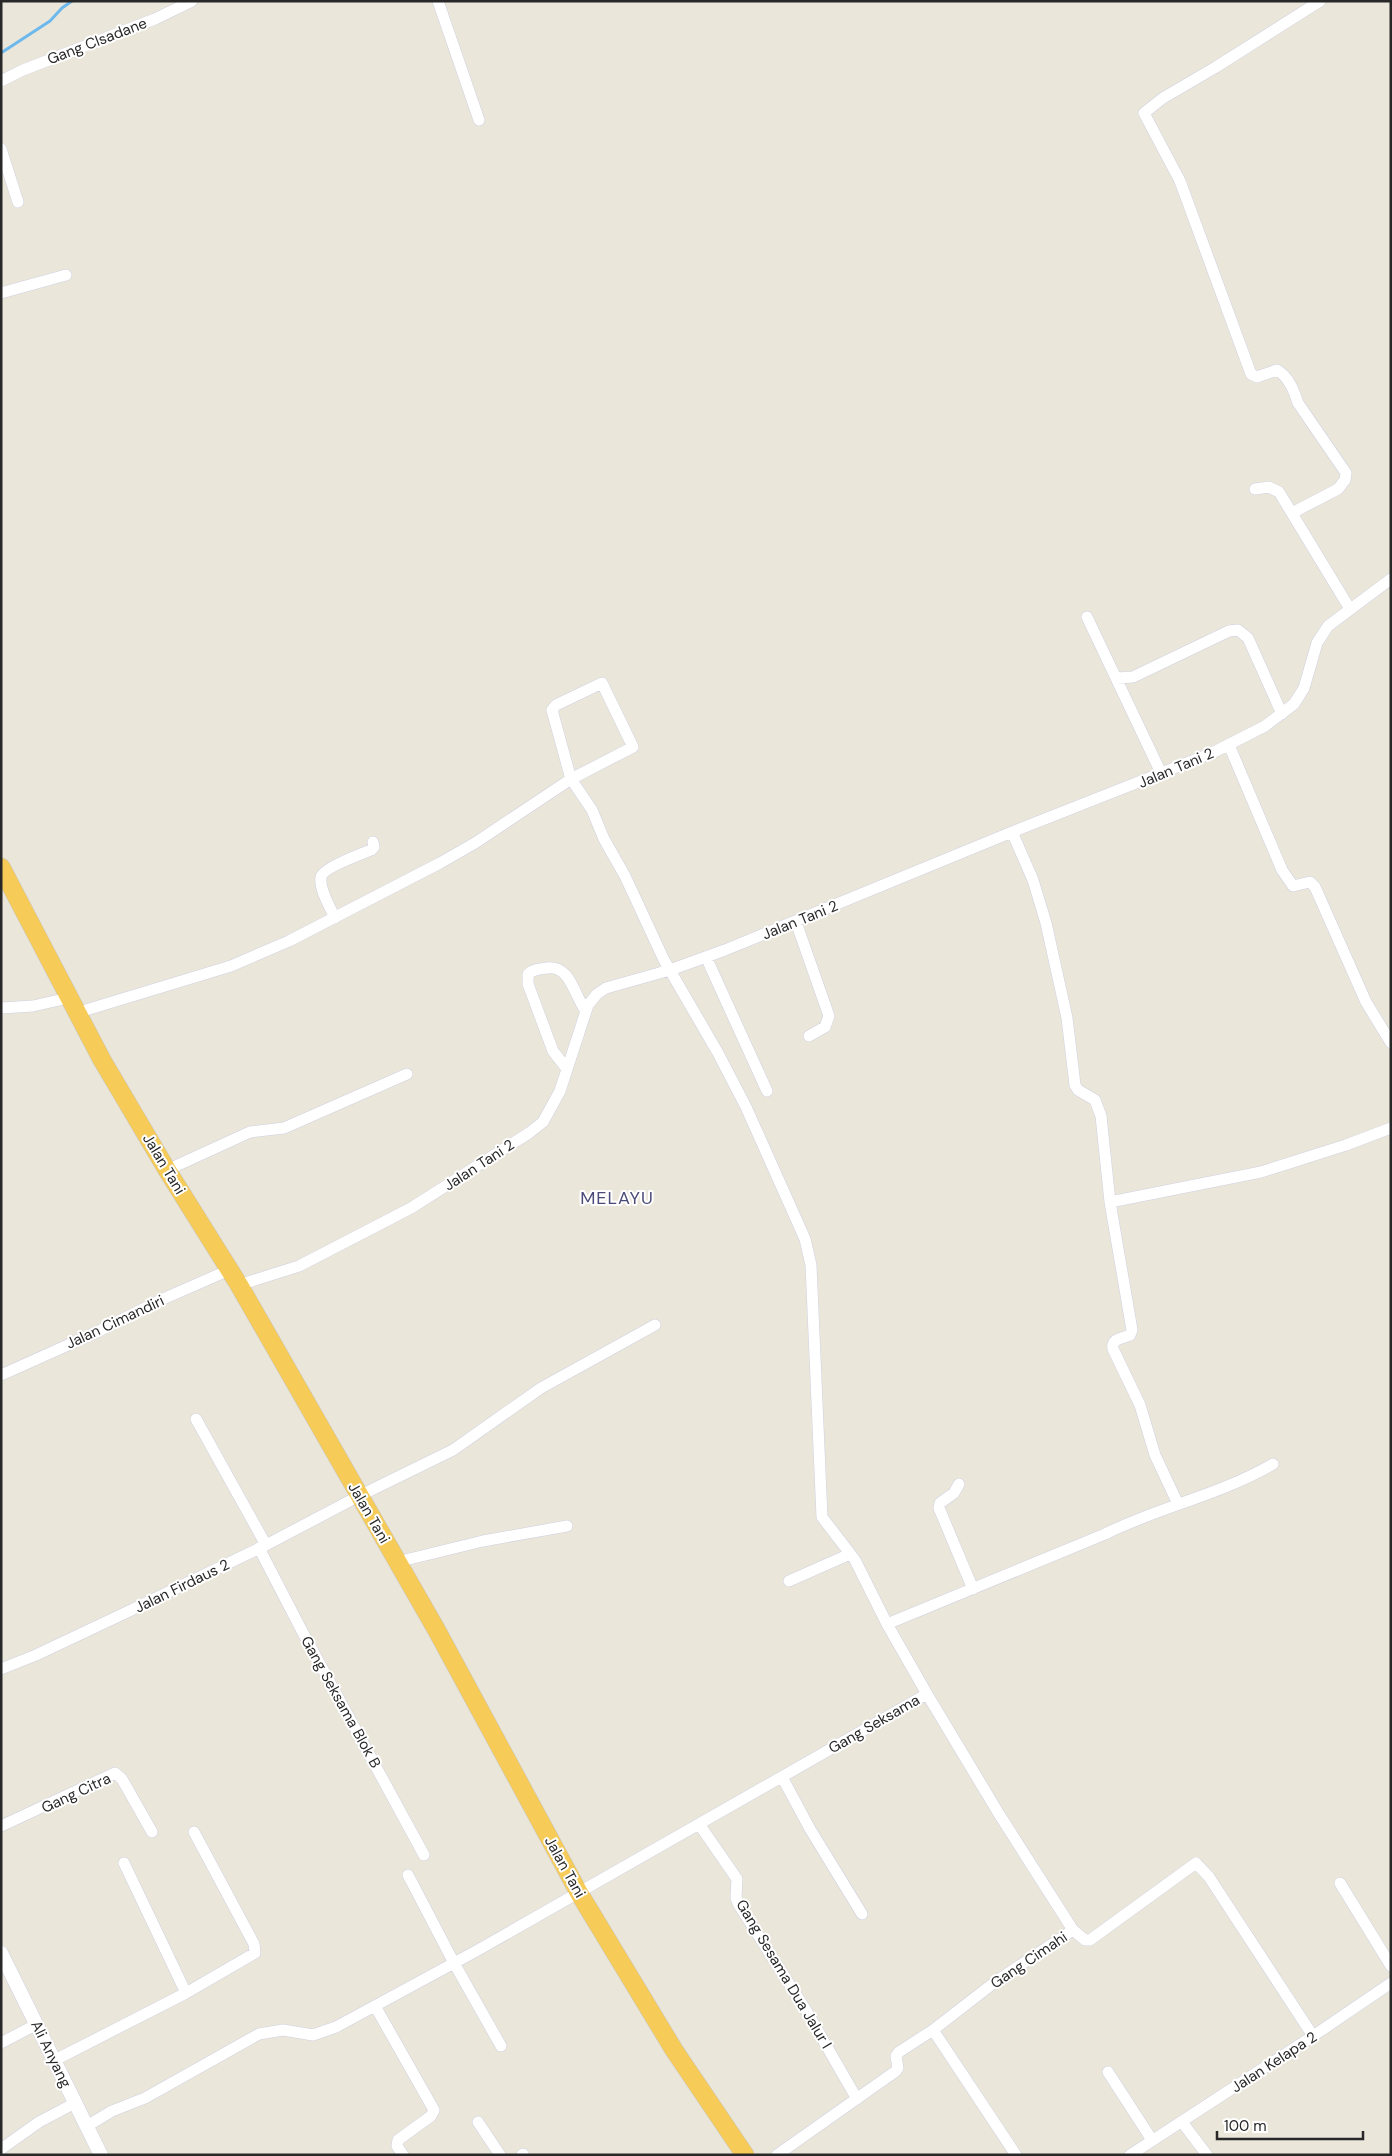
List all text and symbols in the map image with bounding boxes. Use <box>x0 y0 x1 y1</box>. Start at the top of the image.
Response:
street label: Gang CIsadane <box>44 13 150 69</box>
street label: Jalan Tani 2 <box>1135 743 1217 793</box>
street label: Jalan Tani 2 <box>759 896 841 944</box>
street label: Jalan Tani <box>138 1130 190 1198</box>
street label: Jalan Tani 2 <box>440 1135 518 1195</box>
district label: MELAYU <box>580 1186 654 1210</box>
street label: Jalan Cimandiri <box>63 1290 167 1354</box>
street label: Jalan Tani <box>343 1479 395 1547</box>
street label: Jalan Firdaus 2 <box>131 1554 233 1618</box>
street label: Gang Seksama Blok B <box>296 1632 386 1772</box>
street label: Gang Seksama <box>825 1690 923 1758</box>
street label: Gang Citra <box>38 1768 114 1818</box>
street label: Jalan Tani <box>540 1833 590 1901</box>
street label: Gang Sesama Dua Jalur I <box>731 1896 837 2052</box>
street label: Gang Cimahi <box>987 1927 1071 1993</box>
street label: Ali Anyang <box>26 2017 76 2091</box>
street label: Jalan Kelapa 2 <box>1227 2027 1321 2097</box>
scale bar <box>1217 2108 1363 2140</box>
text: 100 m <box>1224 2116 1267 2136</box>

